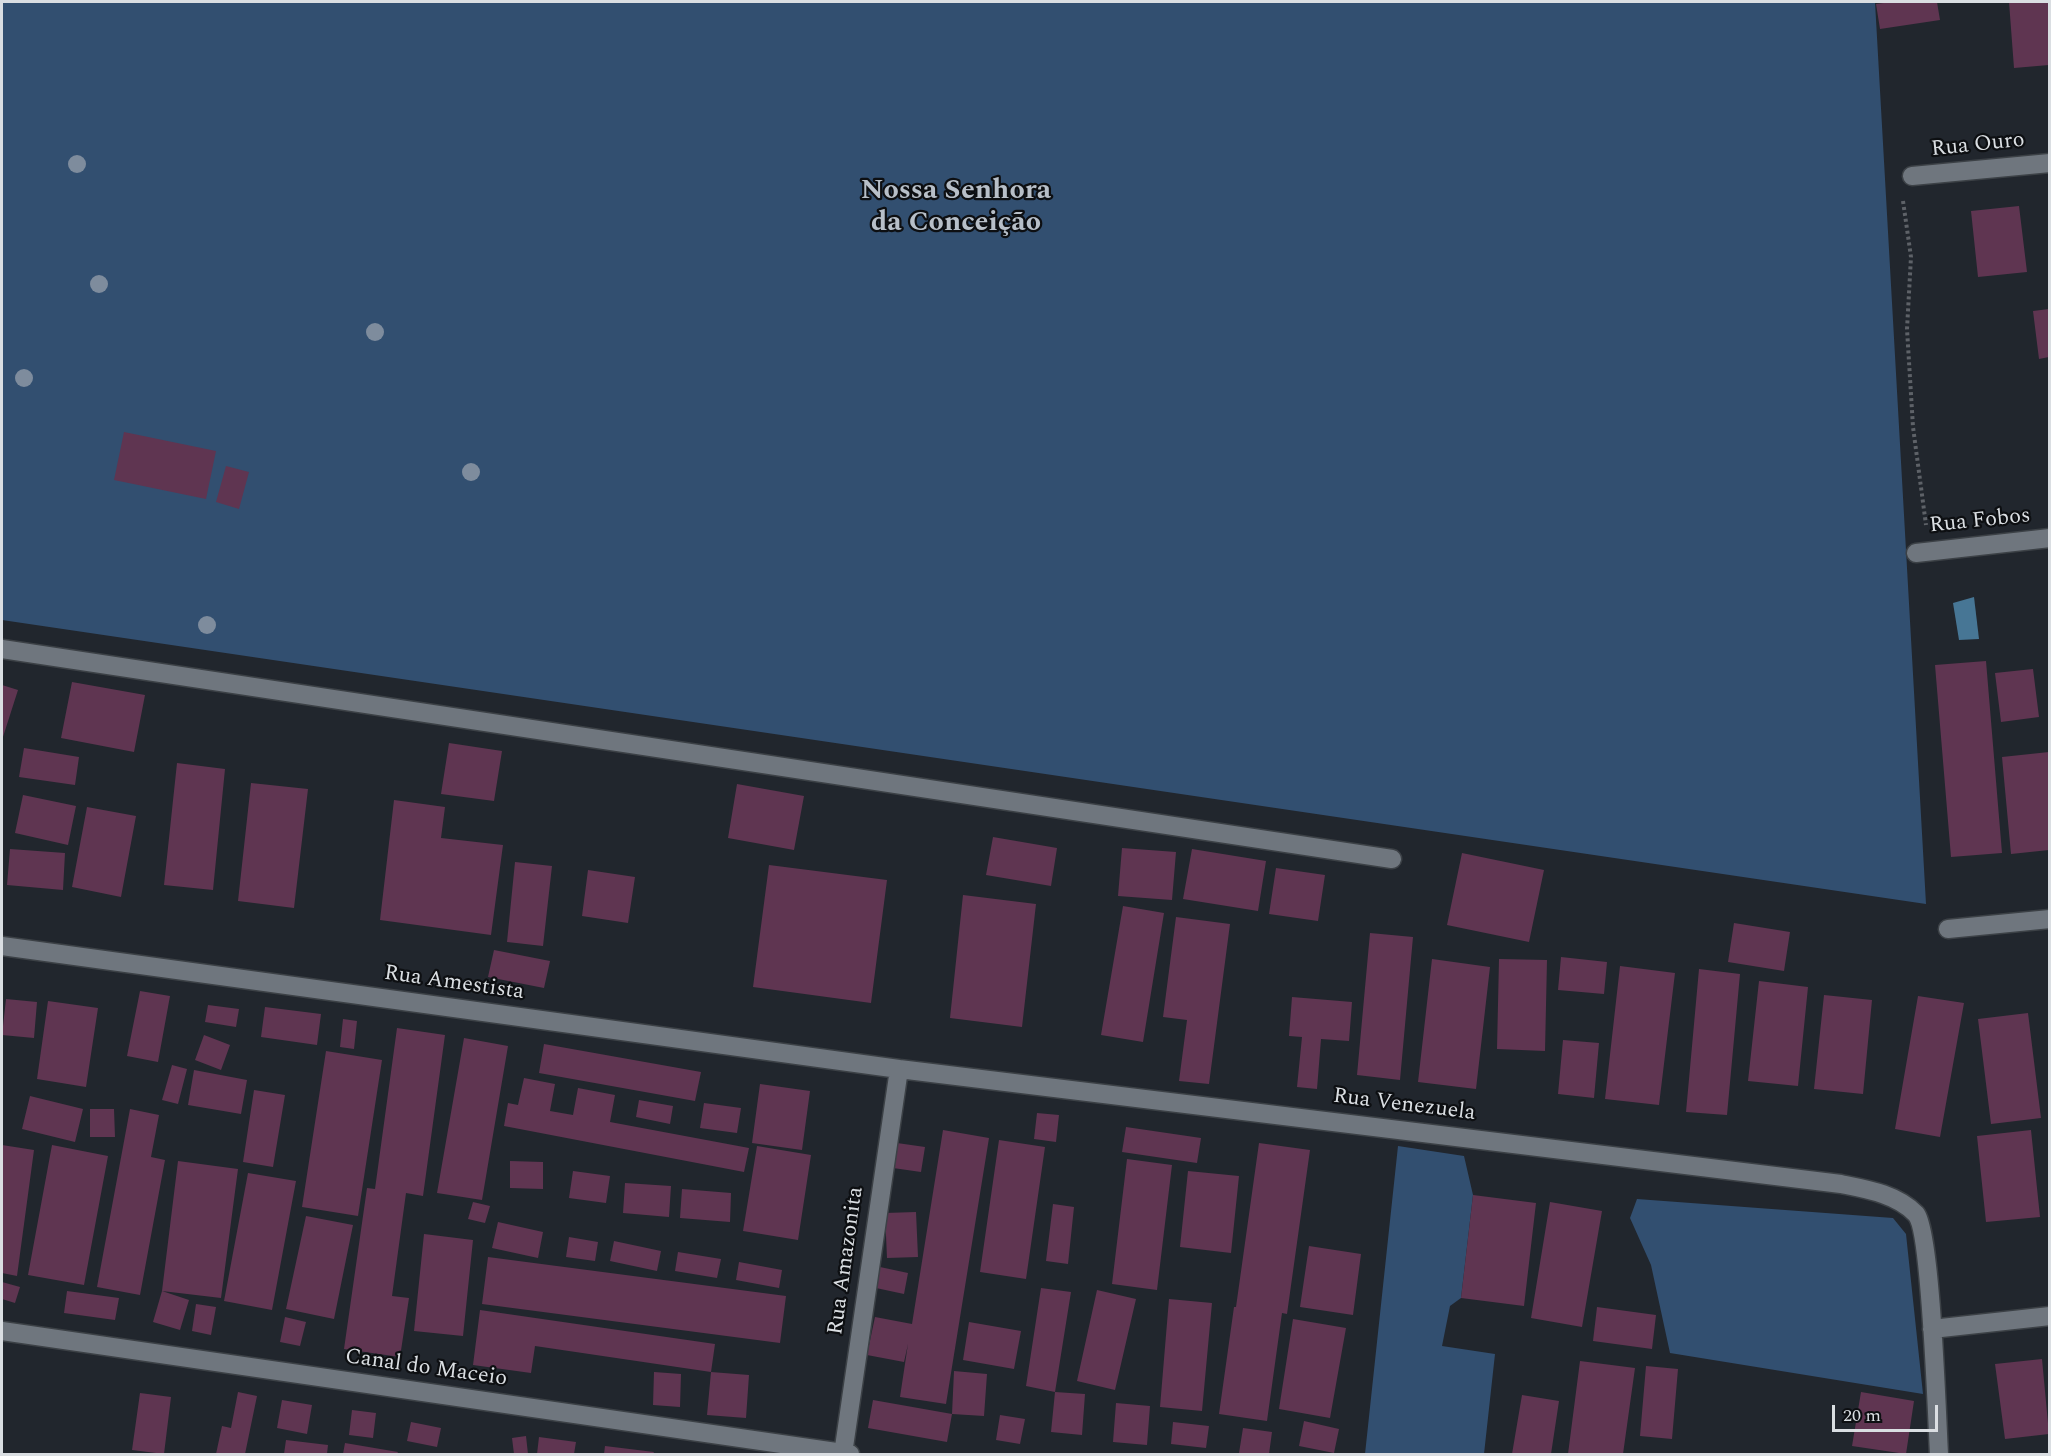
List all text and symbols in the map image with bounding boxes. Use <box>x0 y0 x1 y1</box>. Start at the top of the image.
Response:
street label: Rua Ouro <box>1930 128 2026 164</box>
district label: Nossa Senhora da Conceição <box>861 176 1051 242</box>
street label: Rua Fobos <box>1928 504 2032 540</box>
street label: Rua Amestista <box>382 961 526 1007</box>
street label: Rua Venezuela <box>1331 1084 1477 1128</box>
street label: Rua Amazonita <box>824 1185 870 1337</box>
street label: Canal do Maceio <box>343 1345 509 1393</box>
scale bar <box>1835 1393 1942 1431</box>
text: 20 m <box>1843 1402 1881 1429</box>

